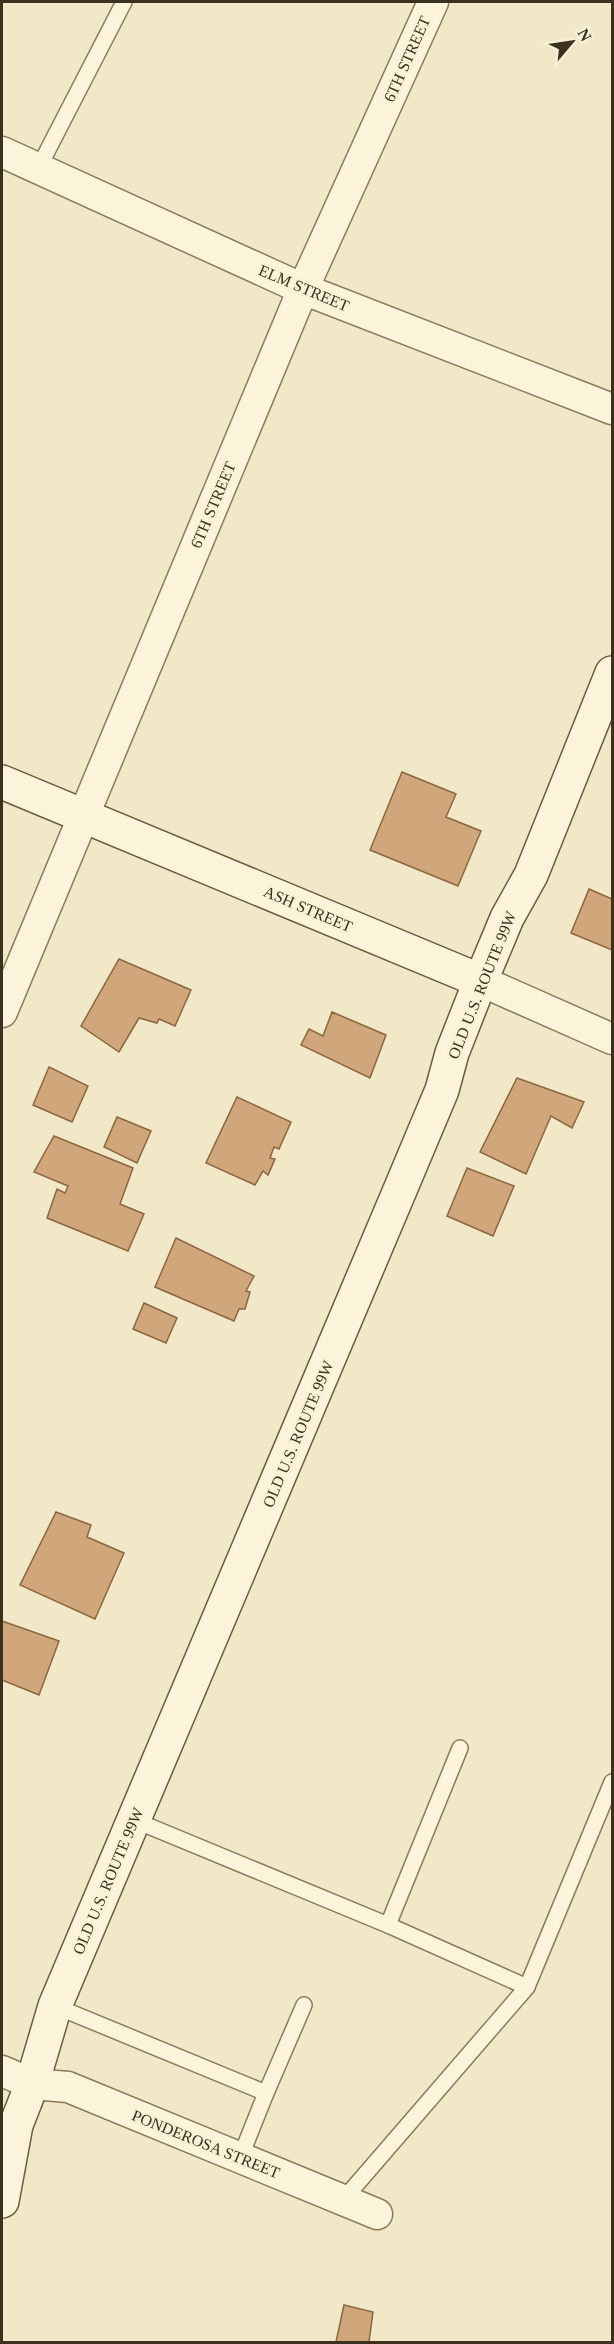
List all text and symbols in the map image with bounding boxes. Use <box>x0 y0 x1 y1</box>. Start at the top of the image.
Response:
north arrow <box>542 12 602 72</box>
street label: 6TH STREET <box>381 13 434 104</box>
text: N <box>574 26 595 45</box>
street label: ELM STREET <box>256 261 352 315</box>
street label: 6TH STREET <box>187 459 239 551</box>
street label: ASH STREET <box>261 883 355 935</box>
street label: OLD U.S. ROUTE 99W <box>445 908 520 1061</box>
street label: OLD U.S. ROUTE 99W <box>259 1357 337 1510</box>
street label: OLD U.S. ROUTE 99W <box>69 1804 147 1957</box>
street label: PONDEROSA STREET <box>130 2107 283 2182</box>

